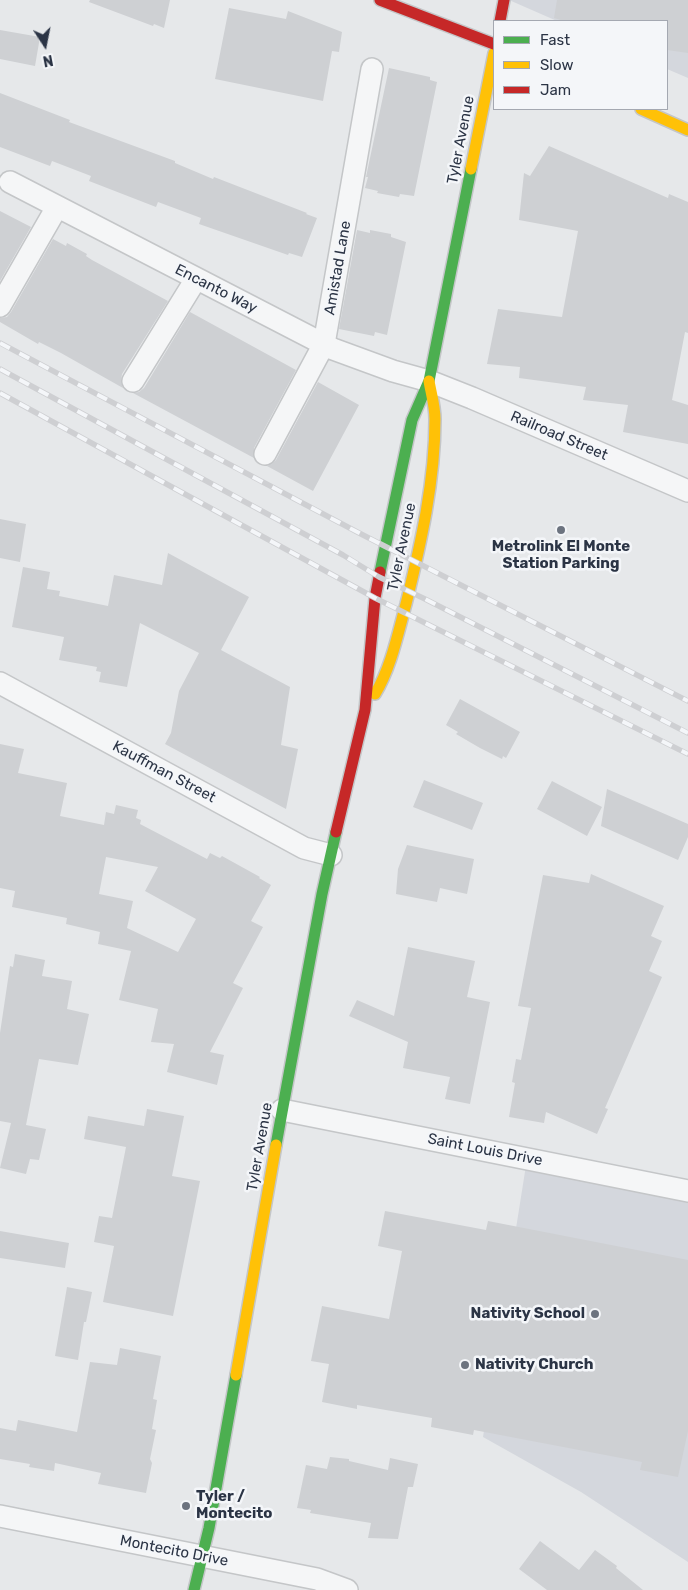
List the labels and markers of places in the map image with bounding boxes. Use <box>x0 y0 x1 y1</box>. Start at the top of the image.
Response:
marker: Metrolink El Monte Station Parking <box>555 524 567 536</box>
place label: Metrolink El Monte Station Parking <box>492 538 630 573</box>
place label: Nativity School <box>471 1305 585 1323</box>
marker: Nativity School <box>589 1308 601 1320</box>
place label: Nativity Church <box>475 1356 593 1374</box>
marker: Nativity Church <box>459 1359 471 1371</box>
place label: Tyler / Montecito <box>196 1488 272 1523</box>
marker: Tyler / Montecito <box>180 1500 192 1512</box>

